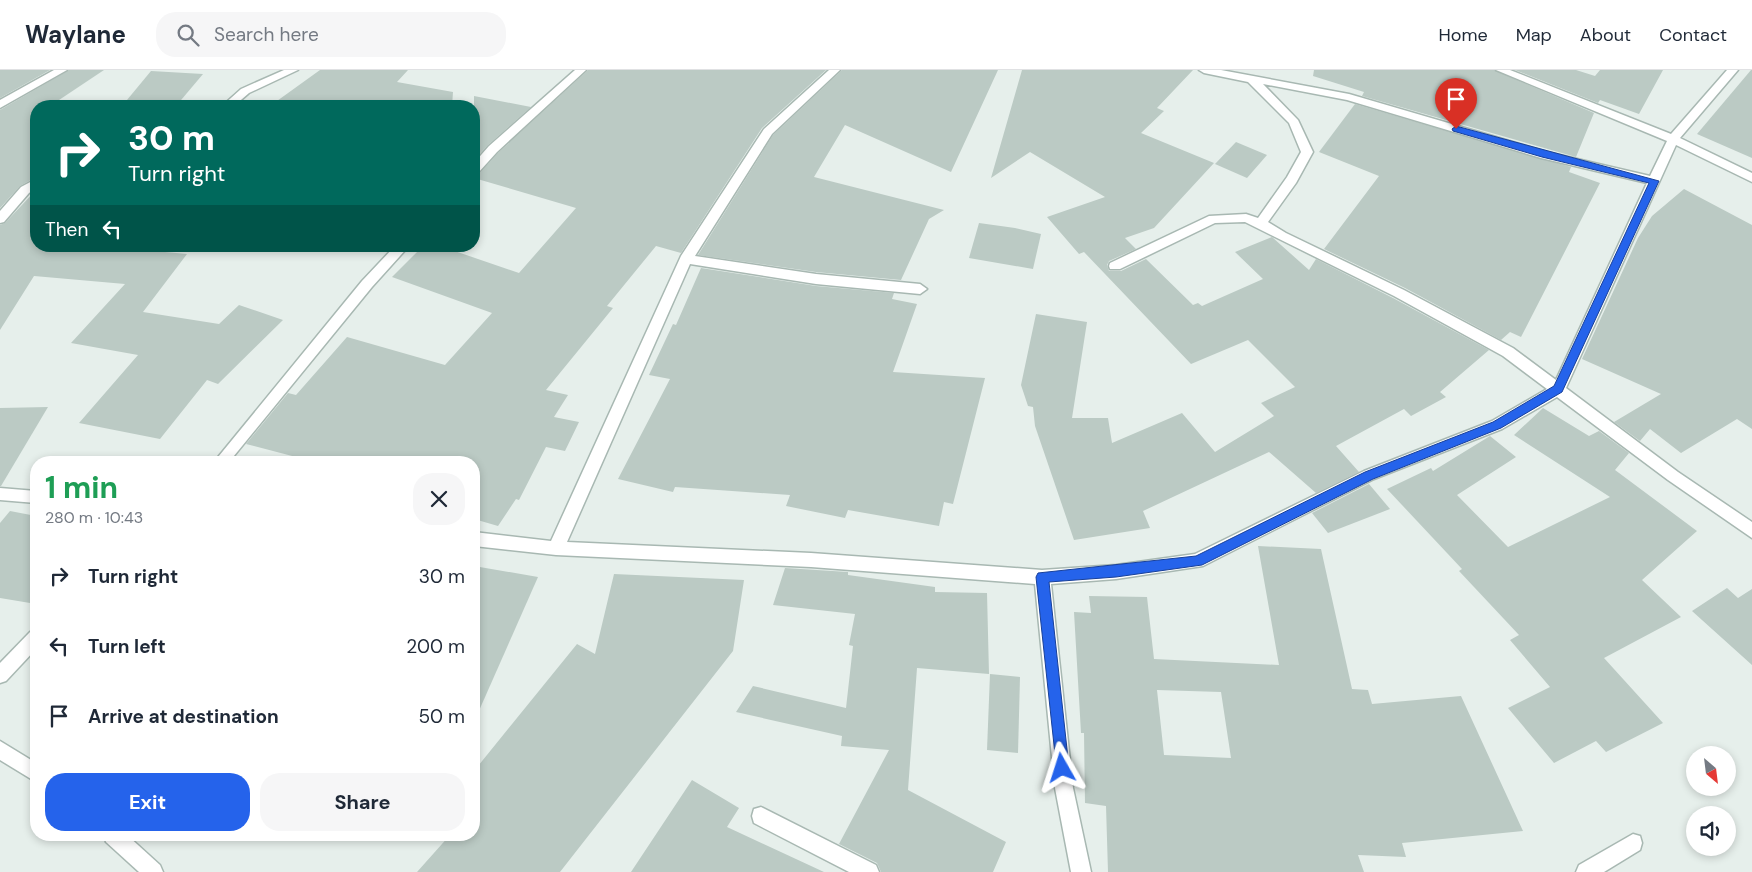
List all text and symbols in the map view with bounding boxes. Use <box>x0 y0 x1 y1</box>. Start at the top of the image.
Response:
search box <box>156 12 506 57</box>
text: Waylane <box>25 19 126 50</box>
icon: search <box>174 21 202 49</box>
text: Search here <box>214 22 319 47</box>
text: Home <box>1438 23 1488 47</box>
text: Map <box>1516 23 1552 47</box>
text: About <box>1580 23 1631 47</box>
text: Contact <box>1659 23 1727 47</box>
pin <box>1435 78 1477 129</box>
icon: arrive <box>1442 85 1470 113</box>
text: 30 m <box>128 115 215 161</box>
icon: right <box>45 120 110 185</box>
text: Turn right <box>128 159 225 188</box>
icon: left <box>98 215 126 243</box>
text: Then <box>45 217 88 242</box>
text: 1 min <box>45 468 118 507</box>
button: close <box>413 473 465 525</box>
text: 280 m · 10:43 <box>45 507 143 528</box>
icon: right <box>45 562 73 590</box>
text: Turn right <box>88 564 178 589</box>
text: 30 m <box>419 564 465 589</box>
icon: left <box>45 632 73 660</box>
text: Turn left <box>88 634 166 659</box>
text: 200 m <box>406 634 465 659</box>
icon: arrive <box>45 702 73 730</box>
text: Arrive at destination <box>88 704 279 729</box>
text: 50 m <box>418 704 465 729</box>
position arrow <box>1035 741 1087 793</box>
north arrow <box>1686 746 1736 796</box>
map controls <box>1686 746 1736 856</box>
button: Exit <box>45 773 250 831</box>
button: Share <box>260 773 465 831</box>
button: sound <box>1686 806 1736 856</box>

